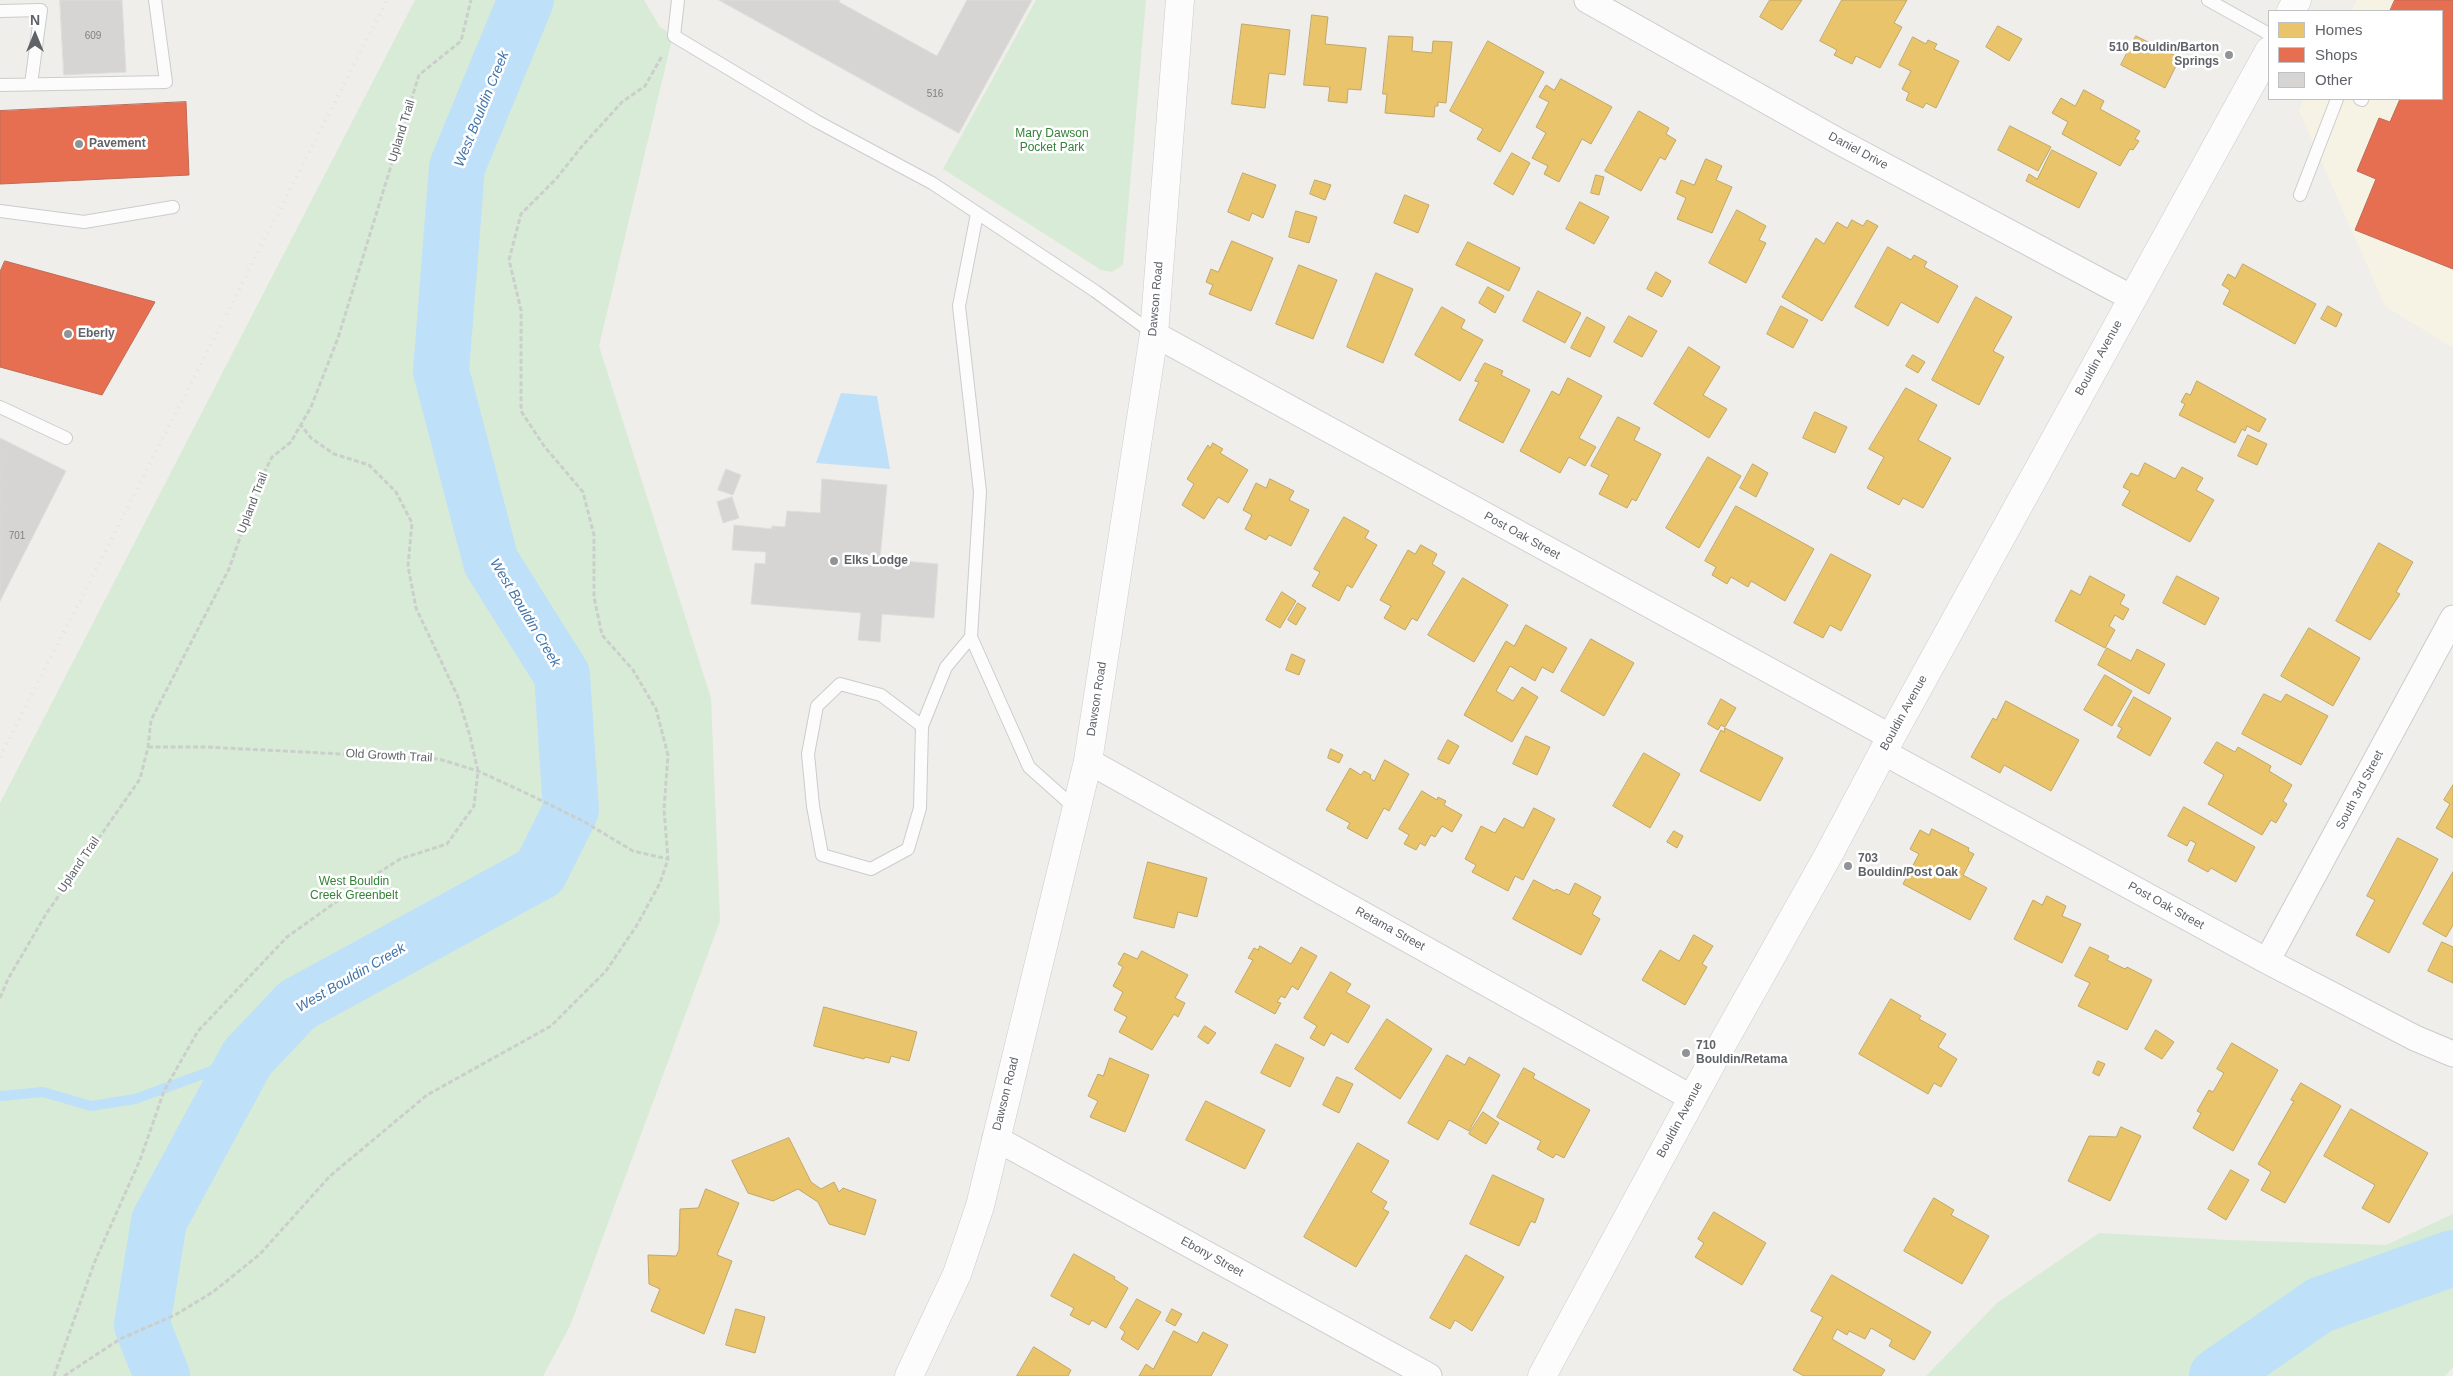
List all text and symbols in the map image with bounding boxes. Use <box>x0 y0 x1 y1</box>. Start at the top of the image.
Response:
north arrow <box>10 10 60 60</box>
legend <box>2268 10 2443 100</box>
text: N <box>30 12 40 28</box>
text: Homes <box>2315 21 2363 38</box>
house number: 609 <box>85 30 101 42</box>
place label: 510 Bouldin/Barton Springs <box>2109 41 2219 69</box>
text: Shops <box>2315 46 2358 63</box>
water label: West Bouldin Creek <box>451 49 513 169</box>
marker: 510 Bouldin/Barton Springs <box>2223 49 2235 61</box>
text: Other <box>2315 71 2353 88</box>
house number: 516 <box>927 88 943 100</box>
street label: Upland Trail <box>386 98 418 164</box>
park label: Mary Dawson Pocket Park <box>1015 127 1089 155</box>
street label: Daniel Drive <box>1826 129 1890 173</box>
place label: Pavement <box>89 137 146 151</box>
marker: Pavement <box>73 138 85 150</box>
street label: Dawson Road <box>1146 261 1166 337</box>
street label: Bouldin Avenue <box>2072 318 2126 398</box>
place label: Eberly <box>78 327 115 341</box>
marker: Eberly <box>62 328 74 340</box>
street label: Upland Trail <box>235 470 271 536</box>
street label: Post Oak Street <box>1481 509 1563 563</box>
house number: 701 <box>9 530 25 542</box>
place label: Elks Lodge <box>844 554 908 568</box>
marker: Elks Lodge <box>828 555 840 567</box>
water label: West Bouldin Creek <box>486 556 564 670</box>
street label: Dawson Road <box>1084 661 1110 737</box>
street label: Bouldin Avenue <box>1877 673 1931 753</box>
street label: Old Growth Trail <box>345 747 433 765</box>
street label: South 3rd Street <box>2333 748 2387 832</box>
street label: Upland Trail <box>55 834 103 896</box>
place label: 703 Bouldin/Post Oak <box>1858 852 1958 880</box>
marker: 703 Bouldin/Post Oak <box>1842 860 1854 872</box>
park label: West Bouldin Creek Greenbelt <box>310 875 398 903</box>
street label: Post Oak Street <box>2125 879 2207 933</box>
street label: Retama Street <box>1353 904 1427 954</box>
water label: West Bouldin Creek <box>293 940 409 1016</box>
place label: 710 Bouldin/Retama <box>1696 1039 1787 1067</box>
marker: 710 Bouldin/Retama <box>1680 1047 1692 1059</box>
street label: Dawson Road <box>990 1056 1022 1132</box>
street label: Bouldin Avenue <box>1654 1080 1706 1160</box>
street label: Ebony Street <box>1178 1234 1246 1280</box>

